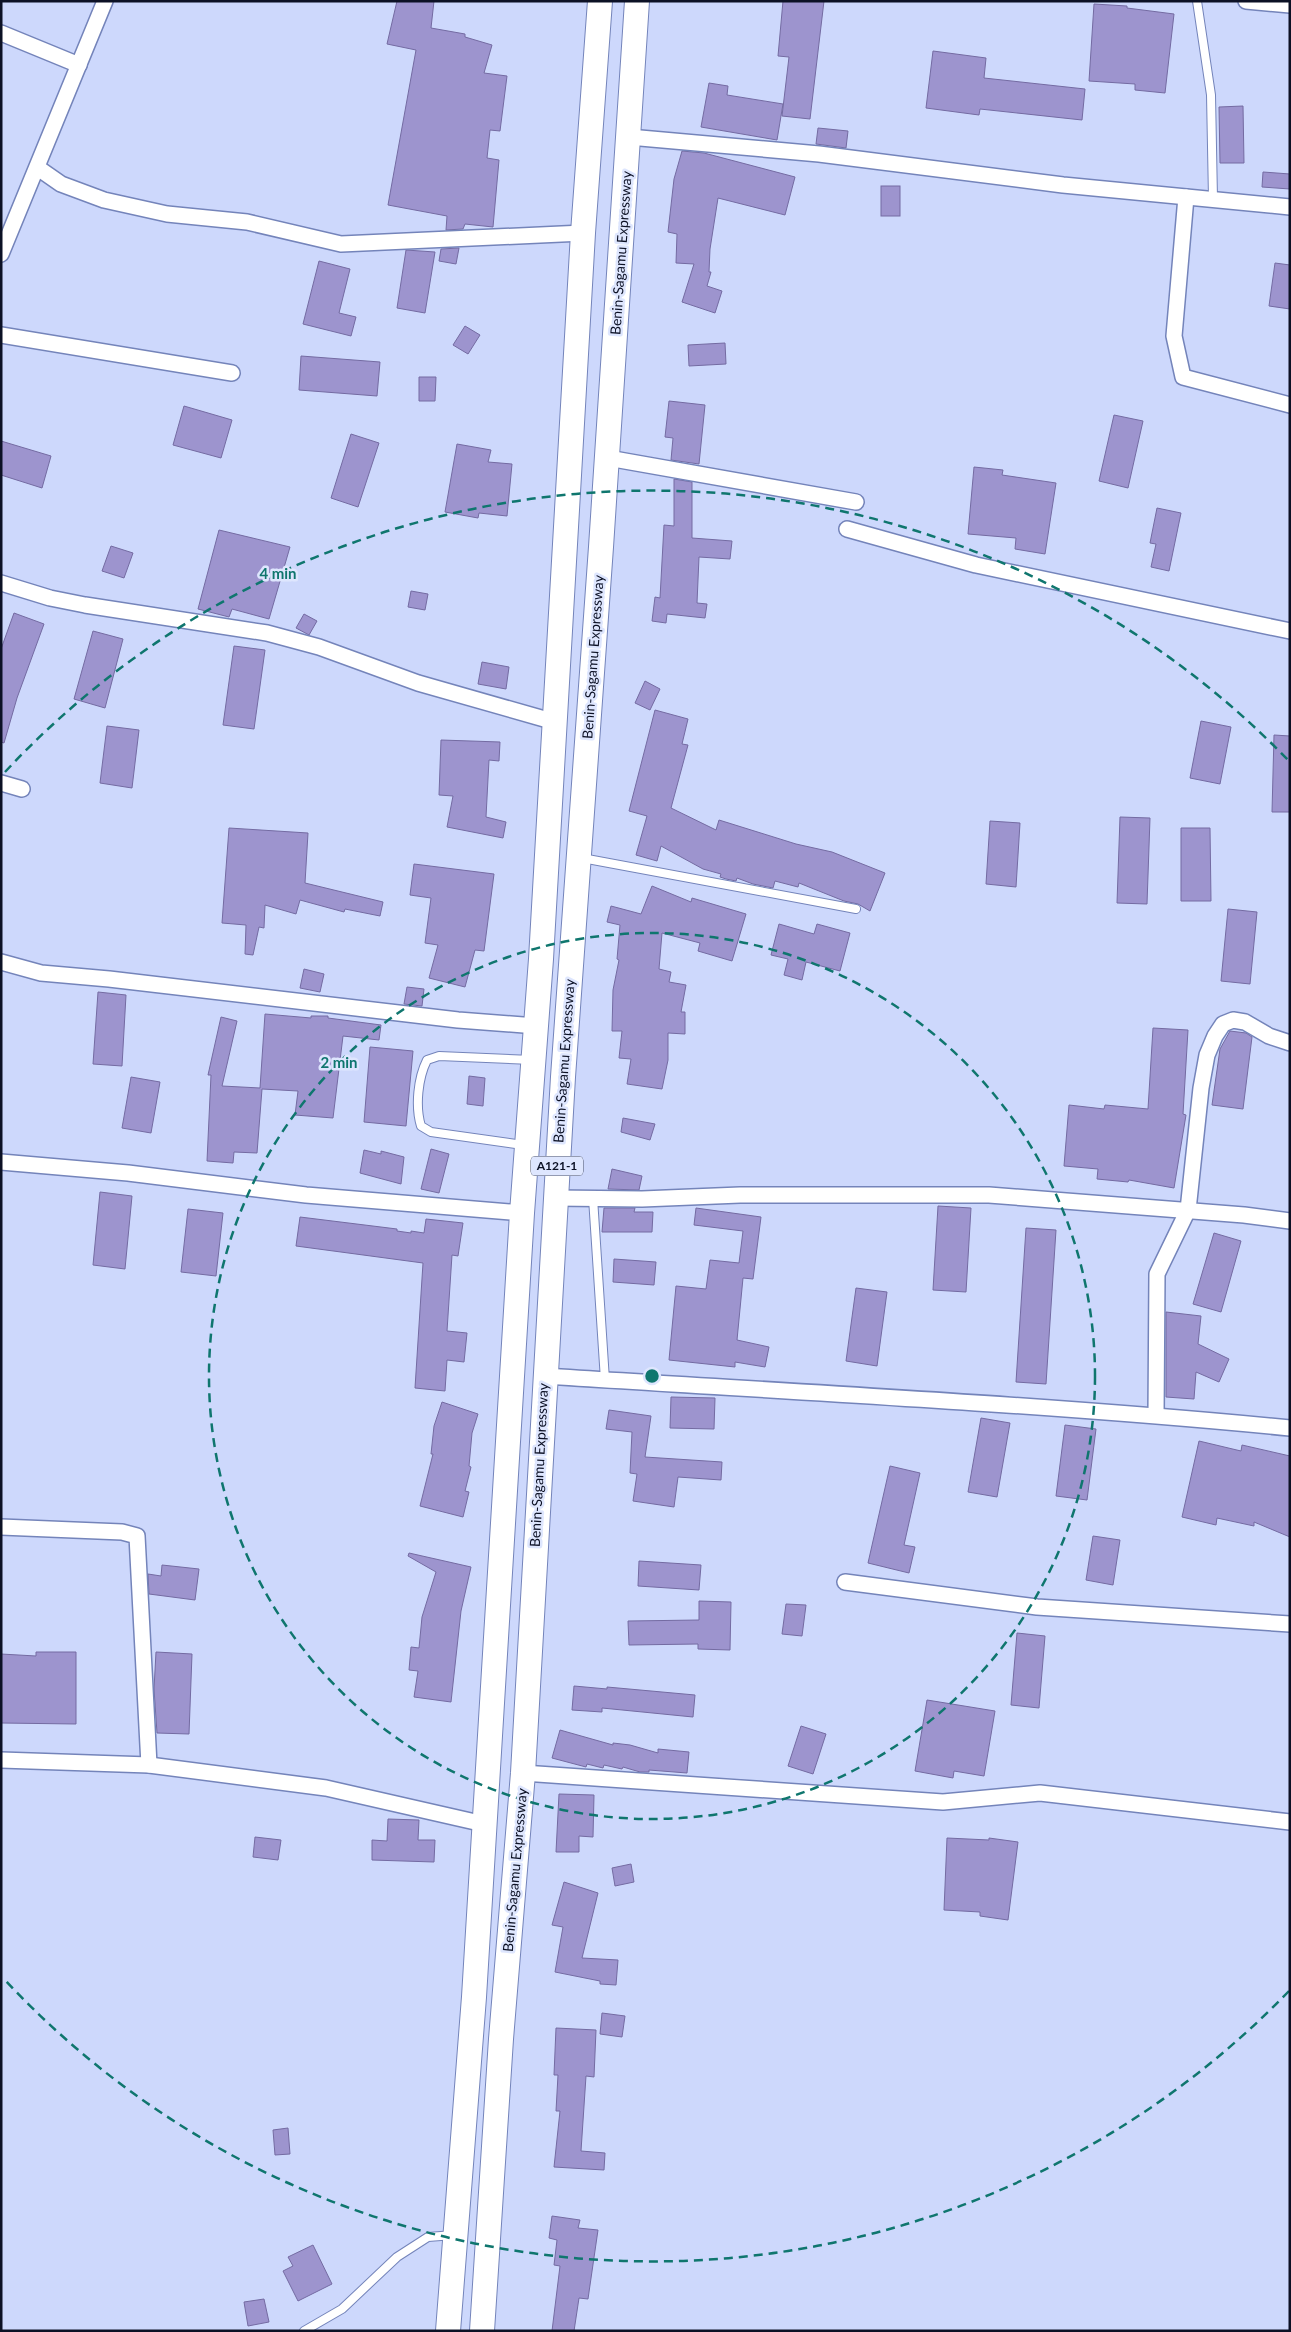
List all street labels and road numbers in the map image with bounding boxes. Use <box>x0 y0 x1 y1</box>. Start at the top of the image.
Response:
street label: Benin-Sagamu Expressway <box>606 170 635 335</box>
street label: Benin-Sagamu Expressway <box>578 574 607 739</box>
street label: Benin-Sagamu Expressway <box>549 978 578 1143</box>
road number: A121-1 <box>531 1156 583 1176</box>
street label: Benin-Sagamu Expressway <box>526 1382 551 1547</box>
street label: Benin-Sagamu Expressway <box>499 1787 530 1953</box>

